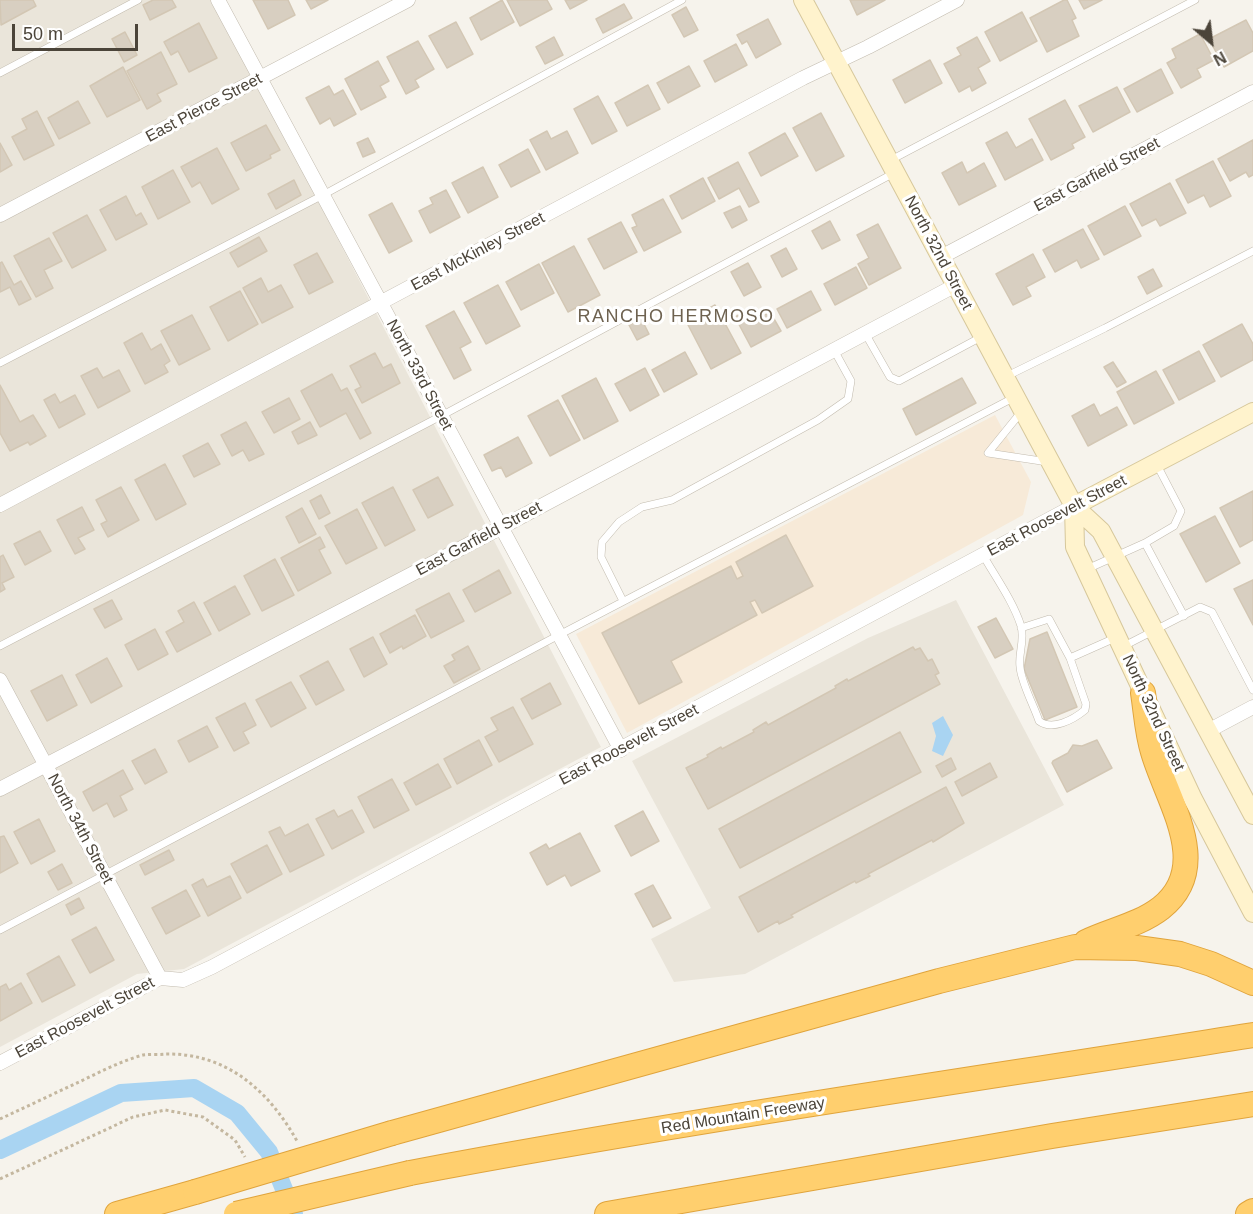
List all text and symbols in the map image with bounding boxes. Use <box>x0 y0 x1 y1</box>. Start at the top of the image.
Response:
scale bar <box>15 12 141 50</box>
north arrow <box>1181 12 1241 72</box>
text: 50 m <box>23 24 63 44</box>
text: N <box>1211 48 1229 69</box>
street label: East Pierce Street <box>143 69 265 147</box>
street label: East Garfield Street <box>1031 134 1163 216</box>
street label: North 32nd Street <box>900 193 976 313</box>
street label: East McKinley Street <box>408 209 548 295</box>
district label: RANCHO HERMOSO <box>577 306 775 328</box>
street label: North 33rd Street <box>382 316 456 434</box>
street label: East Roosevelt Street <box>984 471 1130 561</box>
street label: East Garfield Street <box>413 498 545 580</box>
street label: North 32nd Street <box>1118 652 1188 774</box>
street label: East Roosevelt Street <box>556 700 702 790</box>
street label: North 34th Street <box>43 771 117 887</box>
street label: East Roosevelt Street <box>12 973 158 1063</box>
street label: Red Mountain Freeway <box>660 1094 826 1138</box>

